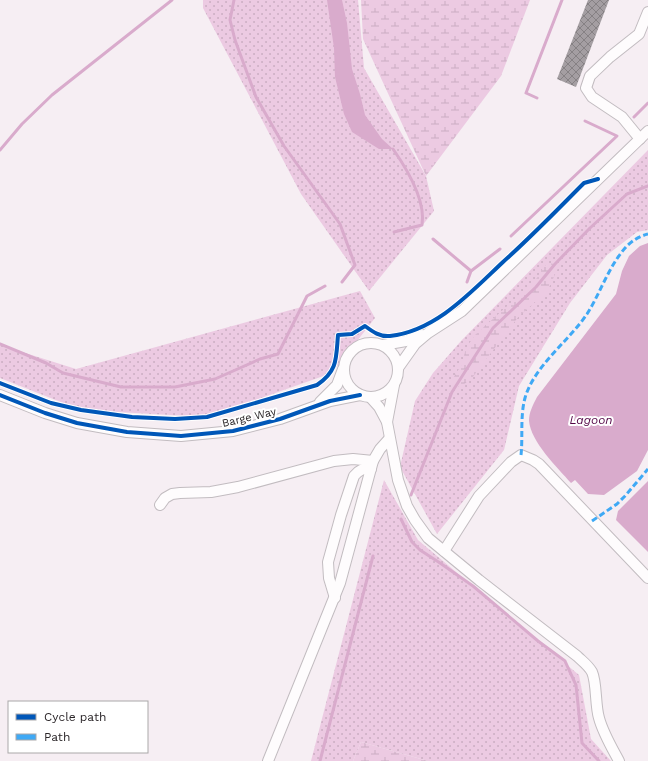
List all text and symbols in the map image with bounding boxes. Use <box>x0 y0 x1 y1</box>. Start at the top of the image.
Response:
street label: Barge Way <box>221 405 278 430</box>
water label: Lagoon <box>569 413 613 427</box>
legend <box>8 701 148 753</box>
text: Cycle path <box>44 710 106 724</box>
text: Path <box>44 730 70 744</box>

